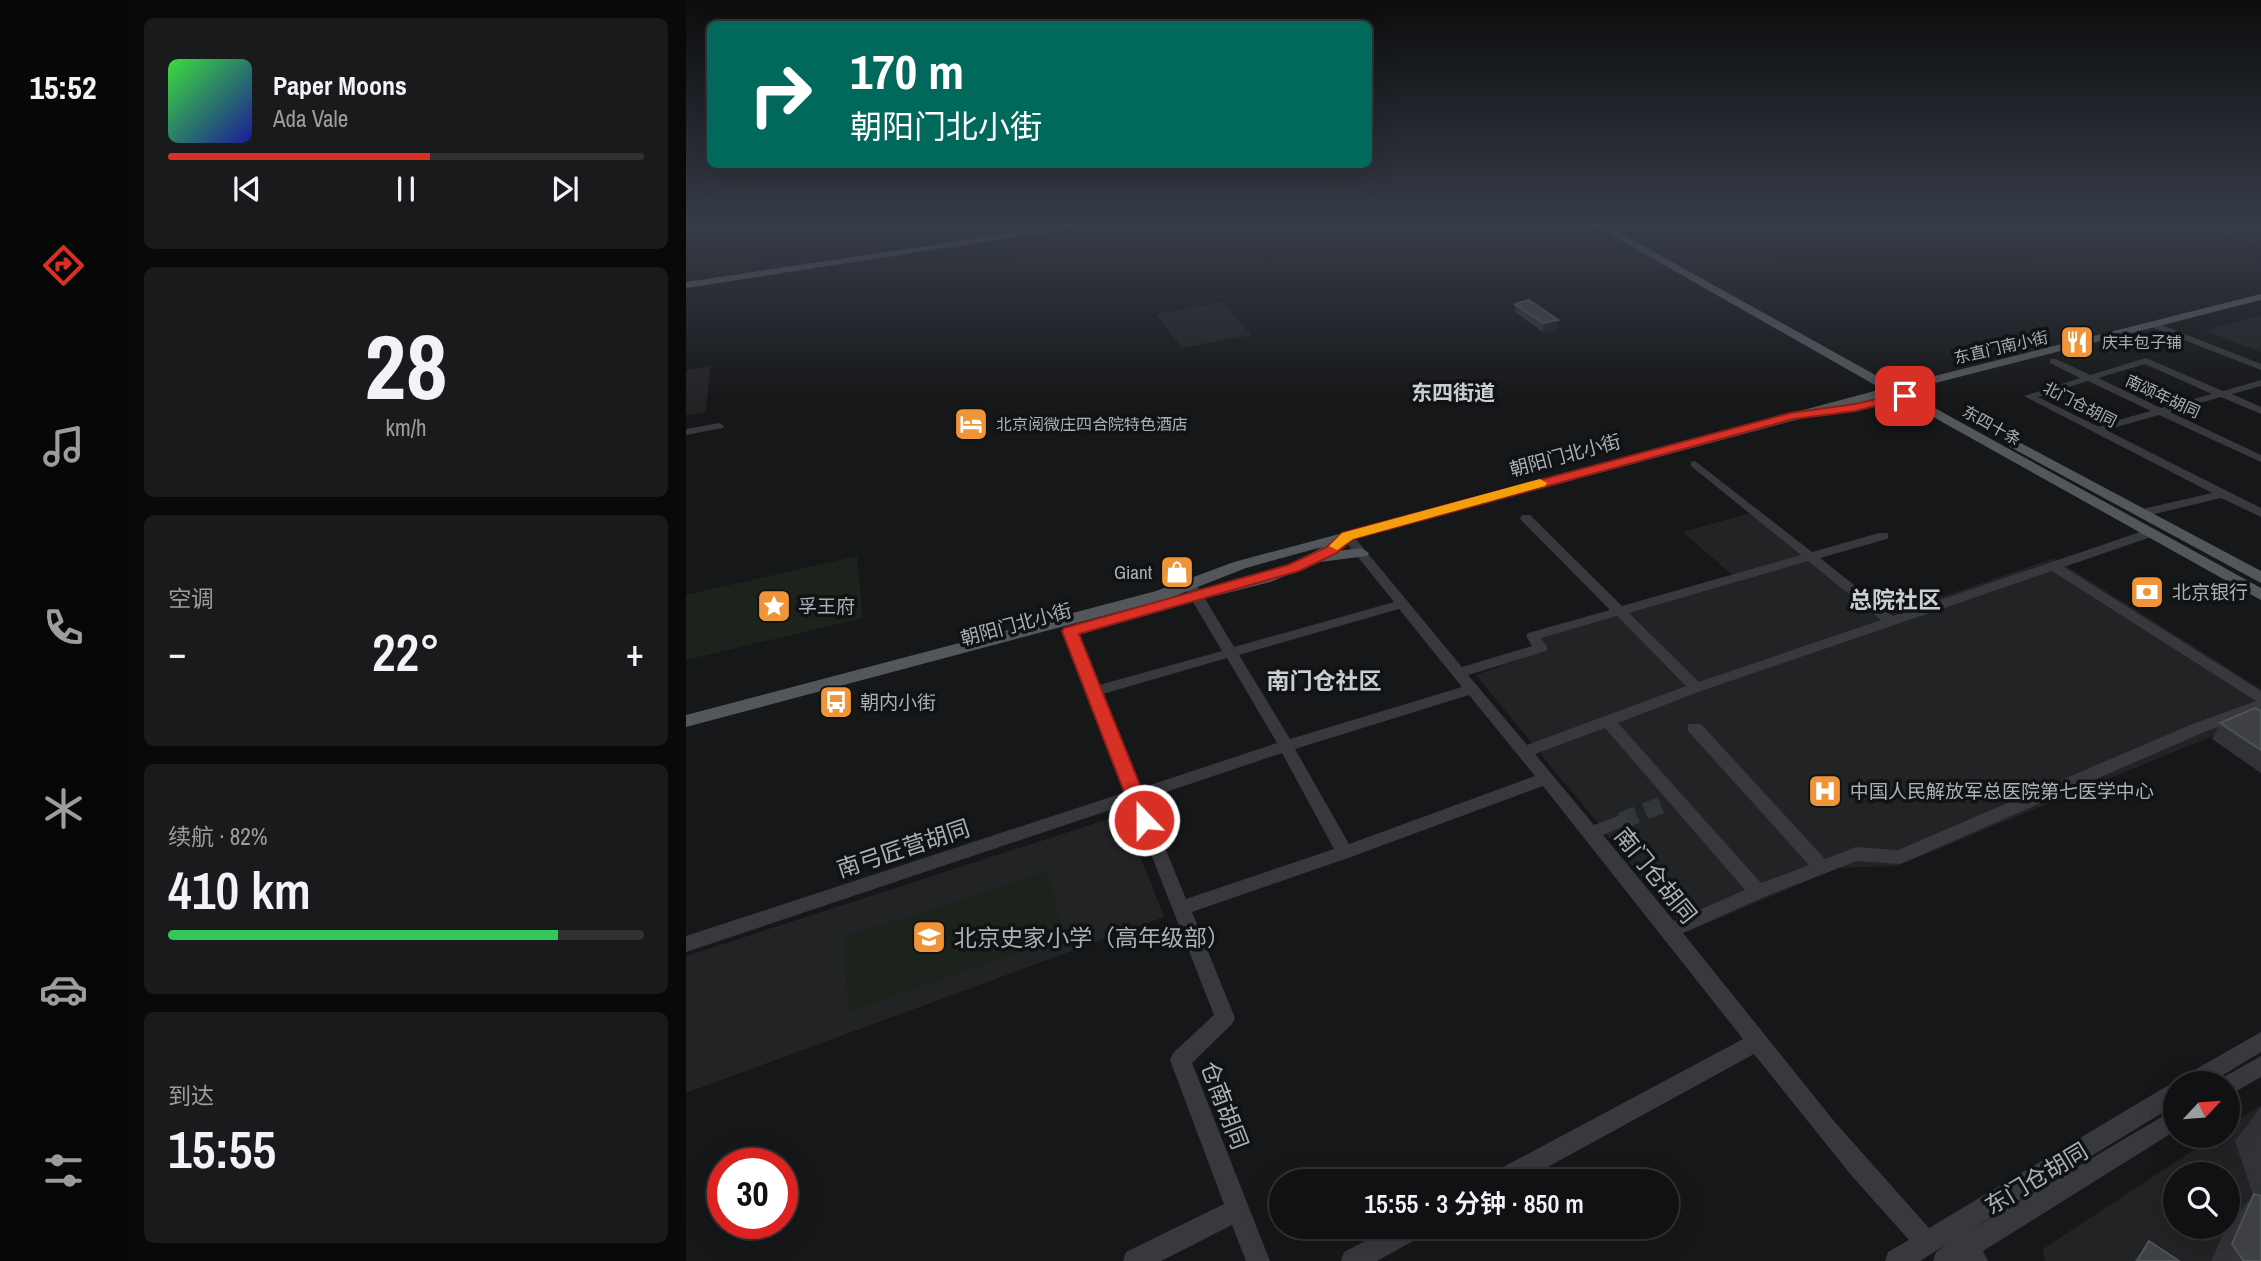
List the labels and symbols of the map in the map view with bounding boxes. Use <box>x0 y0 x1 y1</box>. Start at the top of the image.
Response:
restaurant icon: 庆丰包子铺 <box>2058 323 2096 361</box>
street label: 东直门南小街 <box>1952 325 2050 369</box>
place label: 庆丰包子铺 <box>2102 331 2182 353</box>
pin <box>1875 366 1935 426</box>
street label: 南颂年胡同 <box>2122 369 2204 423</box>
street label: 北门仓胡同 <box>2039 376 2121 432</box>
district label: 东四街道 <box>1411 378 1495 407</box>
street label: 东四十条 <box>1959 400 2025 450</box>
hotel icon: 北京阅微庄四合院特色酒店 <box>952 405 990 443</box>
place label: 北京阅微庄四合院特色酒店 <box>996 413 1188 435</box>
street label: 朝阳门北小街 <box>1507 428 1623 482</box>
shop icon: Giant <box>1158 553 1196 591</box>
place label: Giant <box>1114 559 1153 585</box>
bank icon: 北京银行 <box>2128 573 2166 611</box>
place label: 北京银行 <box>2172 579 2248 605</box>
district label: 总院社区 <box>1849 584 1941 615</box>
place icon: 孚王府 <box>755 587 793 625</box>
place label: 孚王府 <box>798 593 855 619</box>
street label: 朝阳门北小街 <box>958 597 1074 651</box>
district label: 南门仓社区 <box>1267 665 1382 696</box>
bus stop icon: 朝内小街 <box>817 683 855 721</box>
place label: 朝内小街 <box>860 689 936 715</box>
hospital icon: 中国人民解放军总医院第七医学中心 <box>1806 772 1844 810</box>
place label: 中国人民解放军总医院第七医学中心 <box>1850 778 2154 804</box>
position arrow <box>1107 783 1181 857</box>
street label: 南弓匠营胡同 <box>833 812 973 884</box>
street label: 南门仓胡同 <box>1608 821 1704 929</box>
school or university icon: 北京史家小学（高年级部） <box>910 918 948 956</box>
place label: 北京史家小学（高年级部） <box>954 922 1230 953</box>
street label: 仓南胡同 <box>1194 1057 1256 1153</box>
north arrow <box>2163 1071 2240 1148</box>
street label: 东门仓胡同 <box>1979 1135 2093 1221</box>
speed limit sign: 30 <box>707 1148 798 1239</box>

